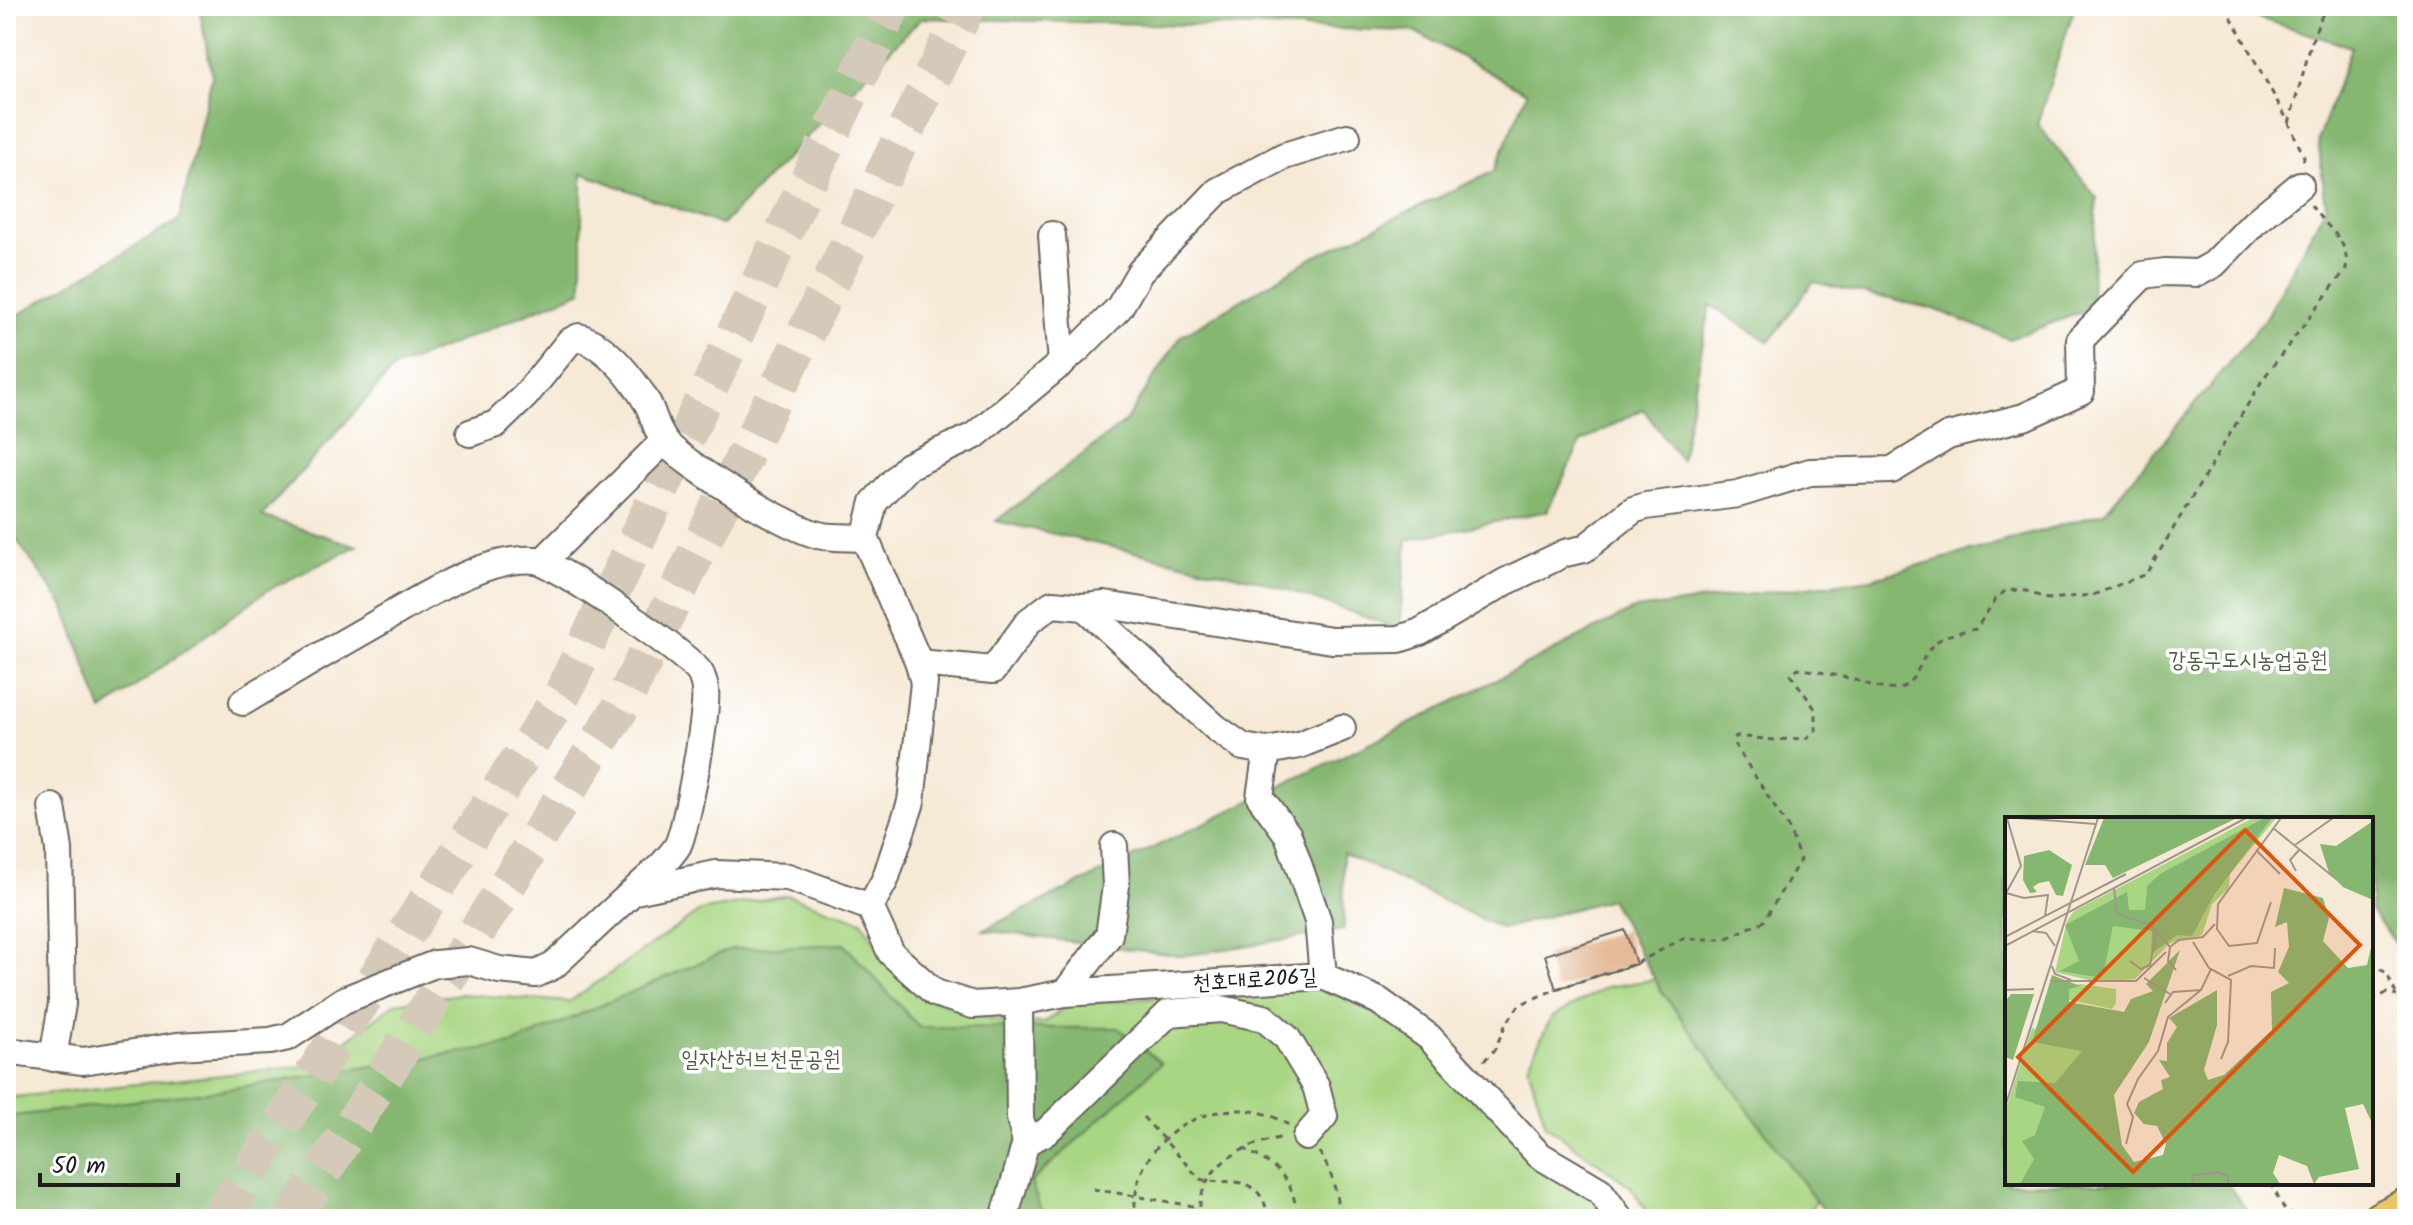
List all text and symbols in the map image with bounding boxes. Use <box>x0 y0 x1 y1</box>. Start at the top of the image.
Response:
park label: 강동구도시농업공원 <box>2168 644 2328 679</box>
inset map <box>2005 817 2373 1185</box>
street label: 천호대로206길 <box>1192 960 1318 1002</box>
park label: 일자산허브천문공원 <box>681 1043 841 1078</box>
scale bar <box>40 1137 178 1187</box>
text: 50 m <box>52 1147 106 1186</box>

